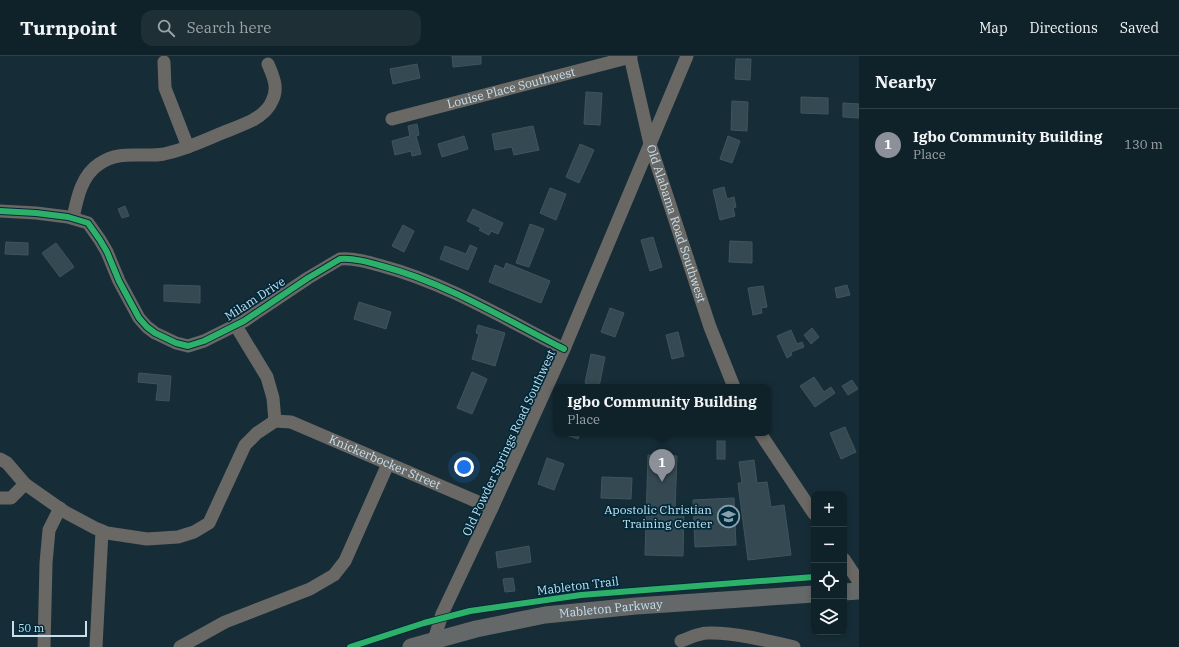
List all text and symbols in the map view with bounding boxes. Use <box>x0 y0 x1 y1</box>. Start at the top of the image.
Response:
search box <box>141 10 421 46</box>
text: Turnpoint <box>20 16 117 40</box>
icon: search <box>155 17 177 39</box>
text: Search here <box>187 18 271 37</box>
text: Map <box>979 19 1008 37</box>
text: Directions <box>1030 19 1098 37</box>
text: Saved <box>1120 19 1159 37</box>
street label: Louise Place Southwest <box>445 64 577 111</box>
text: Nearby <box>875 71 936 93</box>
text: Igbo Community Building <box>913 127 1102 146</box>
text: 1 <box>884 136 892 153</box>
text: 130 m <box>1124 136 1163 153</box>
street label: Old Alabama Road Southwest <box>644 143 709 304</box>
text: Place <box>913 146 946 163</box>
street label: Milam Drive <box>222 274 288 324</box>
street label: Old Powder Springs Road Southwest <box>459 347 558 538</box>
popup <box>553 384 771 436</box>
text: Igbo Community Building <box>567 392 757 411</box>
text: Place <box>567 411 600 428</box>
street label: Knickerbocker Street <box>327 431 443 492</box>
pin: 1 <box>649 449 675 482</box>
your location <box>454 457 474 477</box>
map controls <box>811 491 847 635</box>
button: + <box>811 491 847 527</box>
place label: Apostolic Christian Training Center <box>604 502 713 531</box>
school or university icon: Apostolic Christian Training Center <box>715 504 741 530</box>
button: − <box>811 527 847 563</box>
button: locate <box>811 563 847 599</box>
street label: Mableton Trail <box>536 573 620 598</box>
street label: Mableton Parkway <box>558 596 664 621</box>
button: layers <box>811 599 847 635</box>
scale bar <box>12 619 87 638</box>
text: 50 m <box>18 621 44 635</box>

